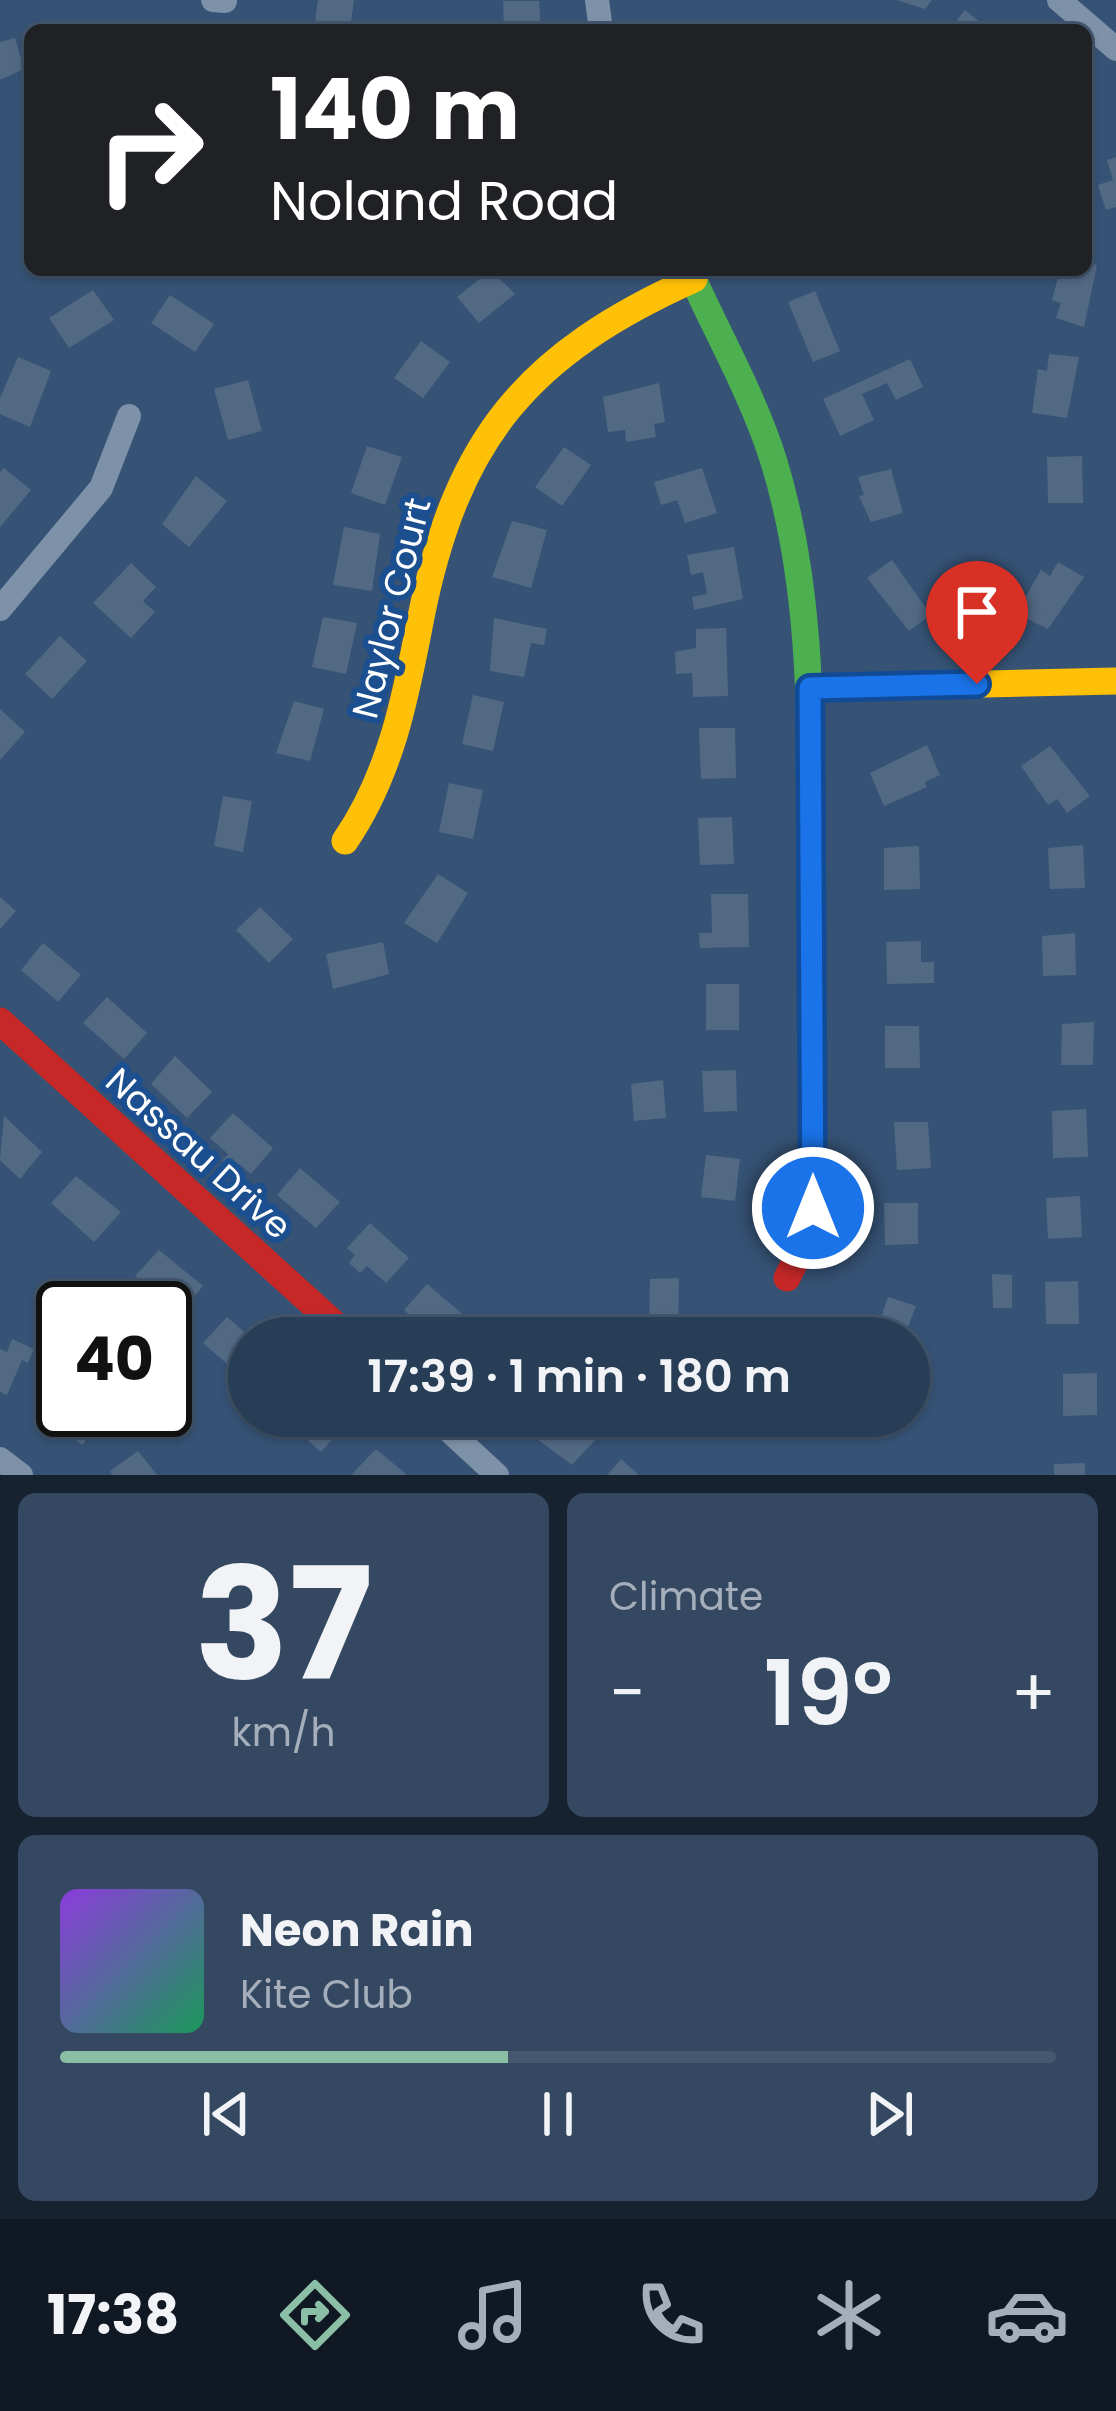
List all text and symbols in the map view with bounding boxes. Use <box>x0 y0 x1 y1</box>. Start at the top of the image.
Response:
text: 140 m <box>270 51 520 168</box>
icon: right <box>72 72 228 228</box>
text: Noland Road <box>270 163 618 239</box>
street label: Naylor Court <box>339 493 443 724</box>
pin <box>926 561 1028 684</box>
icon: arrive <box>944 579 1010 645</box>
street label: Nassau Drive <box>94 1056 303 1251</box>
position arrow <box>750 1145 876 1271</box>
speed limit sign: 40 <box>36 1281 192 1437</box>
text: 17:39 · 1 min · 180 m <box>367 1345 791 1408</box>
text: 37 <box>195 1515 372 1734</box>
text: Climate <box>609 1569 763 1624</box>
text: 19° <box>764 1630 893 1757</box>
text: − <box>609 1647 645 1739</box>
text: + <box>1011 1647 1056 1739</box>
text: km/h <box>232 1705 335 1760</box>
text: Neon Rain <box>240 1899 474 1962</box>
text: Kite Club <box>240 1967 413 2022</box>
icon: previous <box>193 2081 259 2147</box>
icon: pause <box>525 2081 591 2147</box>
icon: next <box>857 2081 923 2147</box>
icon: directions <box>273 2273 357 2357</box>
icon: music <box>451 2273 535 2357</box>
icon: phone <box>629 2273 713 2357</box>
icon: climate <box>807 2273 891 2357</box>
icon: car <box>985 2273 1069 2357</box>
text: 17:38 <box>47 2277 179 2353</box>

